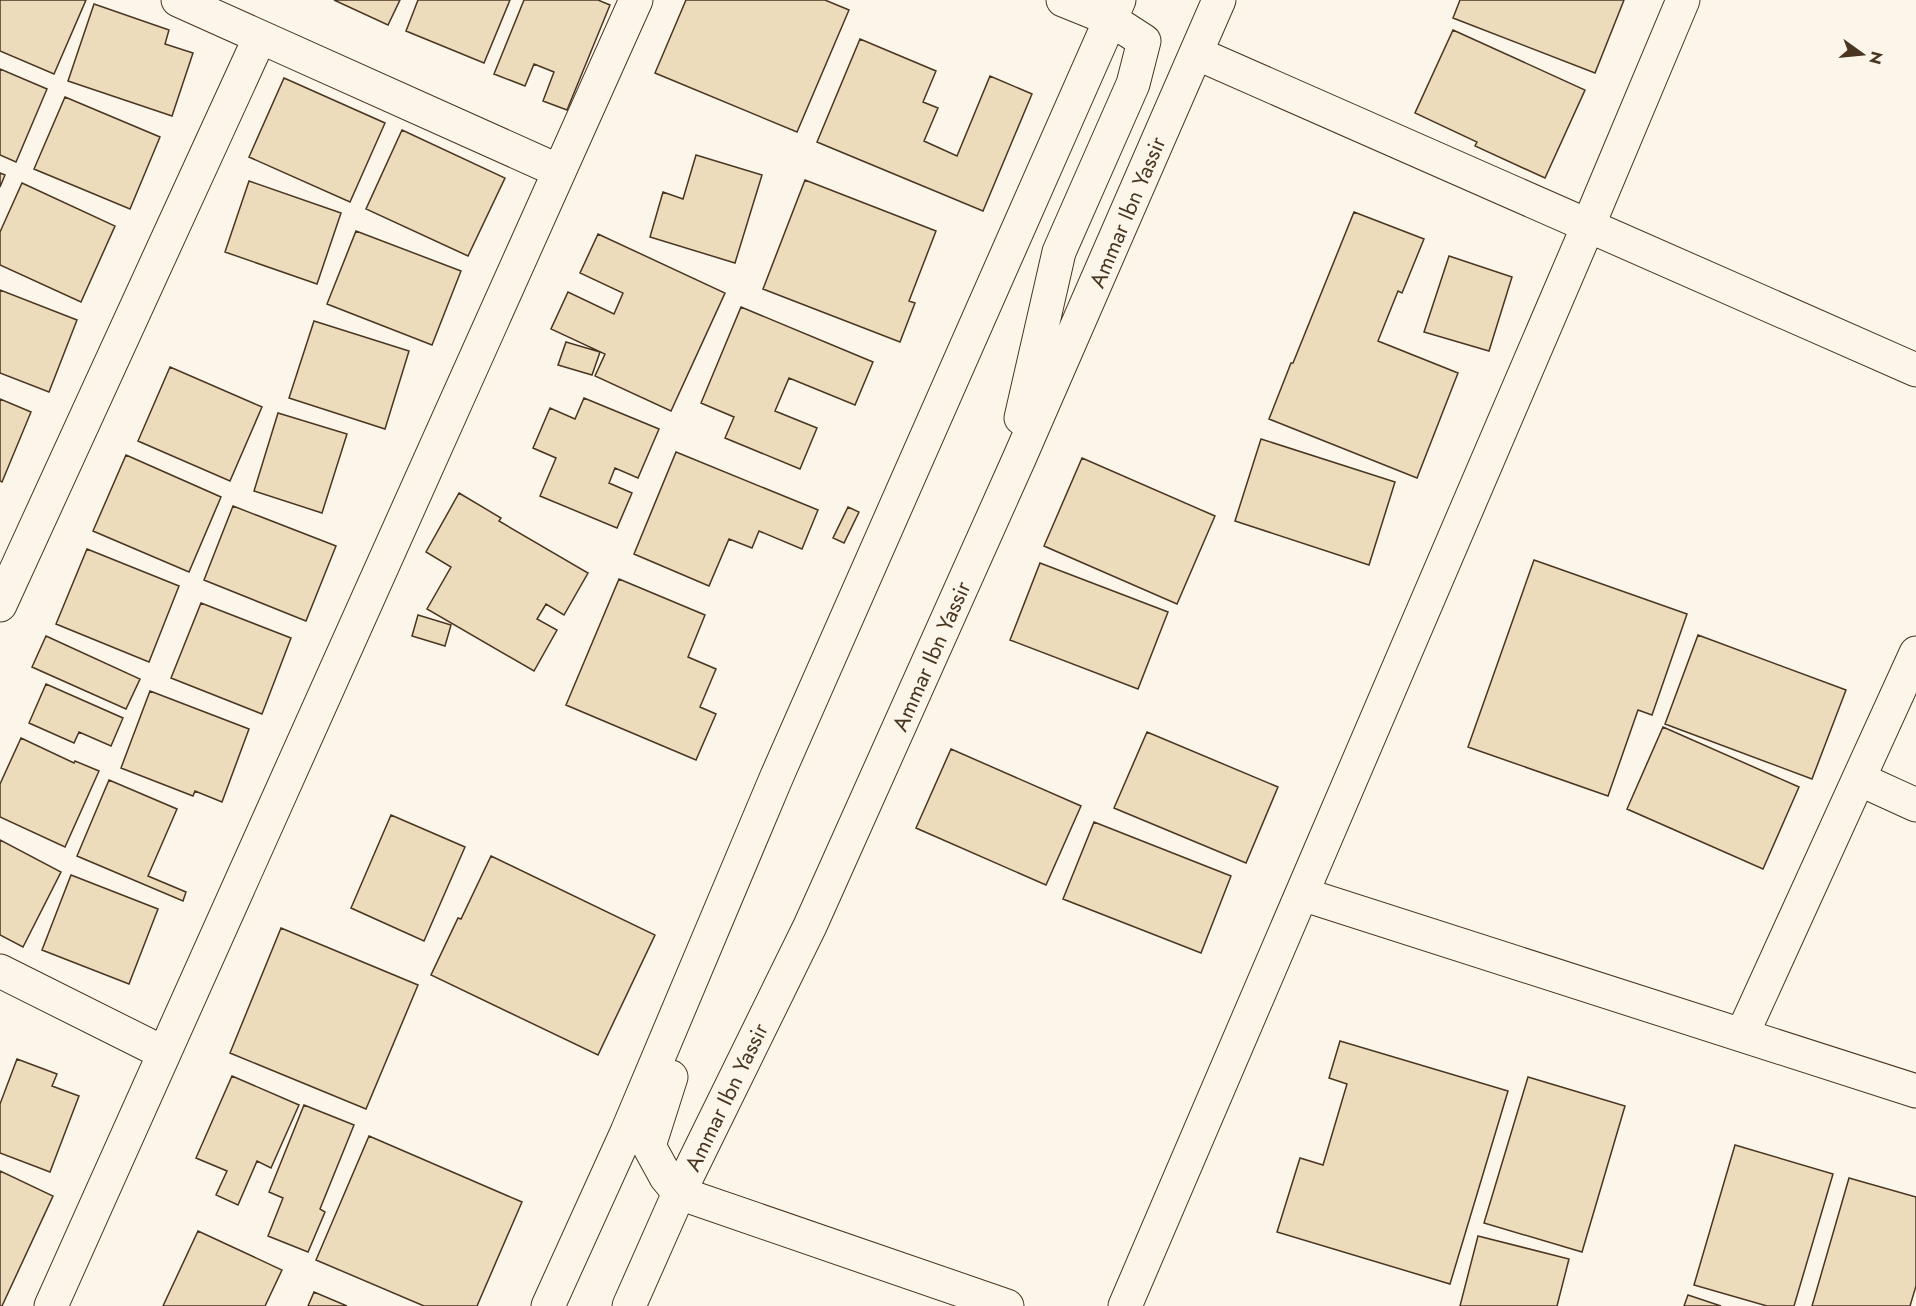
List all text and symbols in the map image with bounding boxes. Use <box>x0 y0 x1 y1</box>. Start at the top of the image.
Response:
north arrow <box>1832 24 1892 84</box>
text: N <box>1863 49 1889 67</box>
street label: Ammar Ibn Yassir <box>1081 131 1173 293</box>
street label: Ammar Ibn Yassir <box>884 575 979 736</box>
street label: Ammar Ibn Yassir <box>676 1017 776 1177</box>

